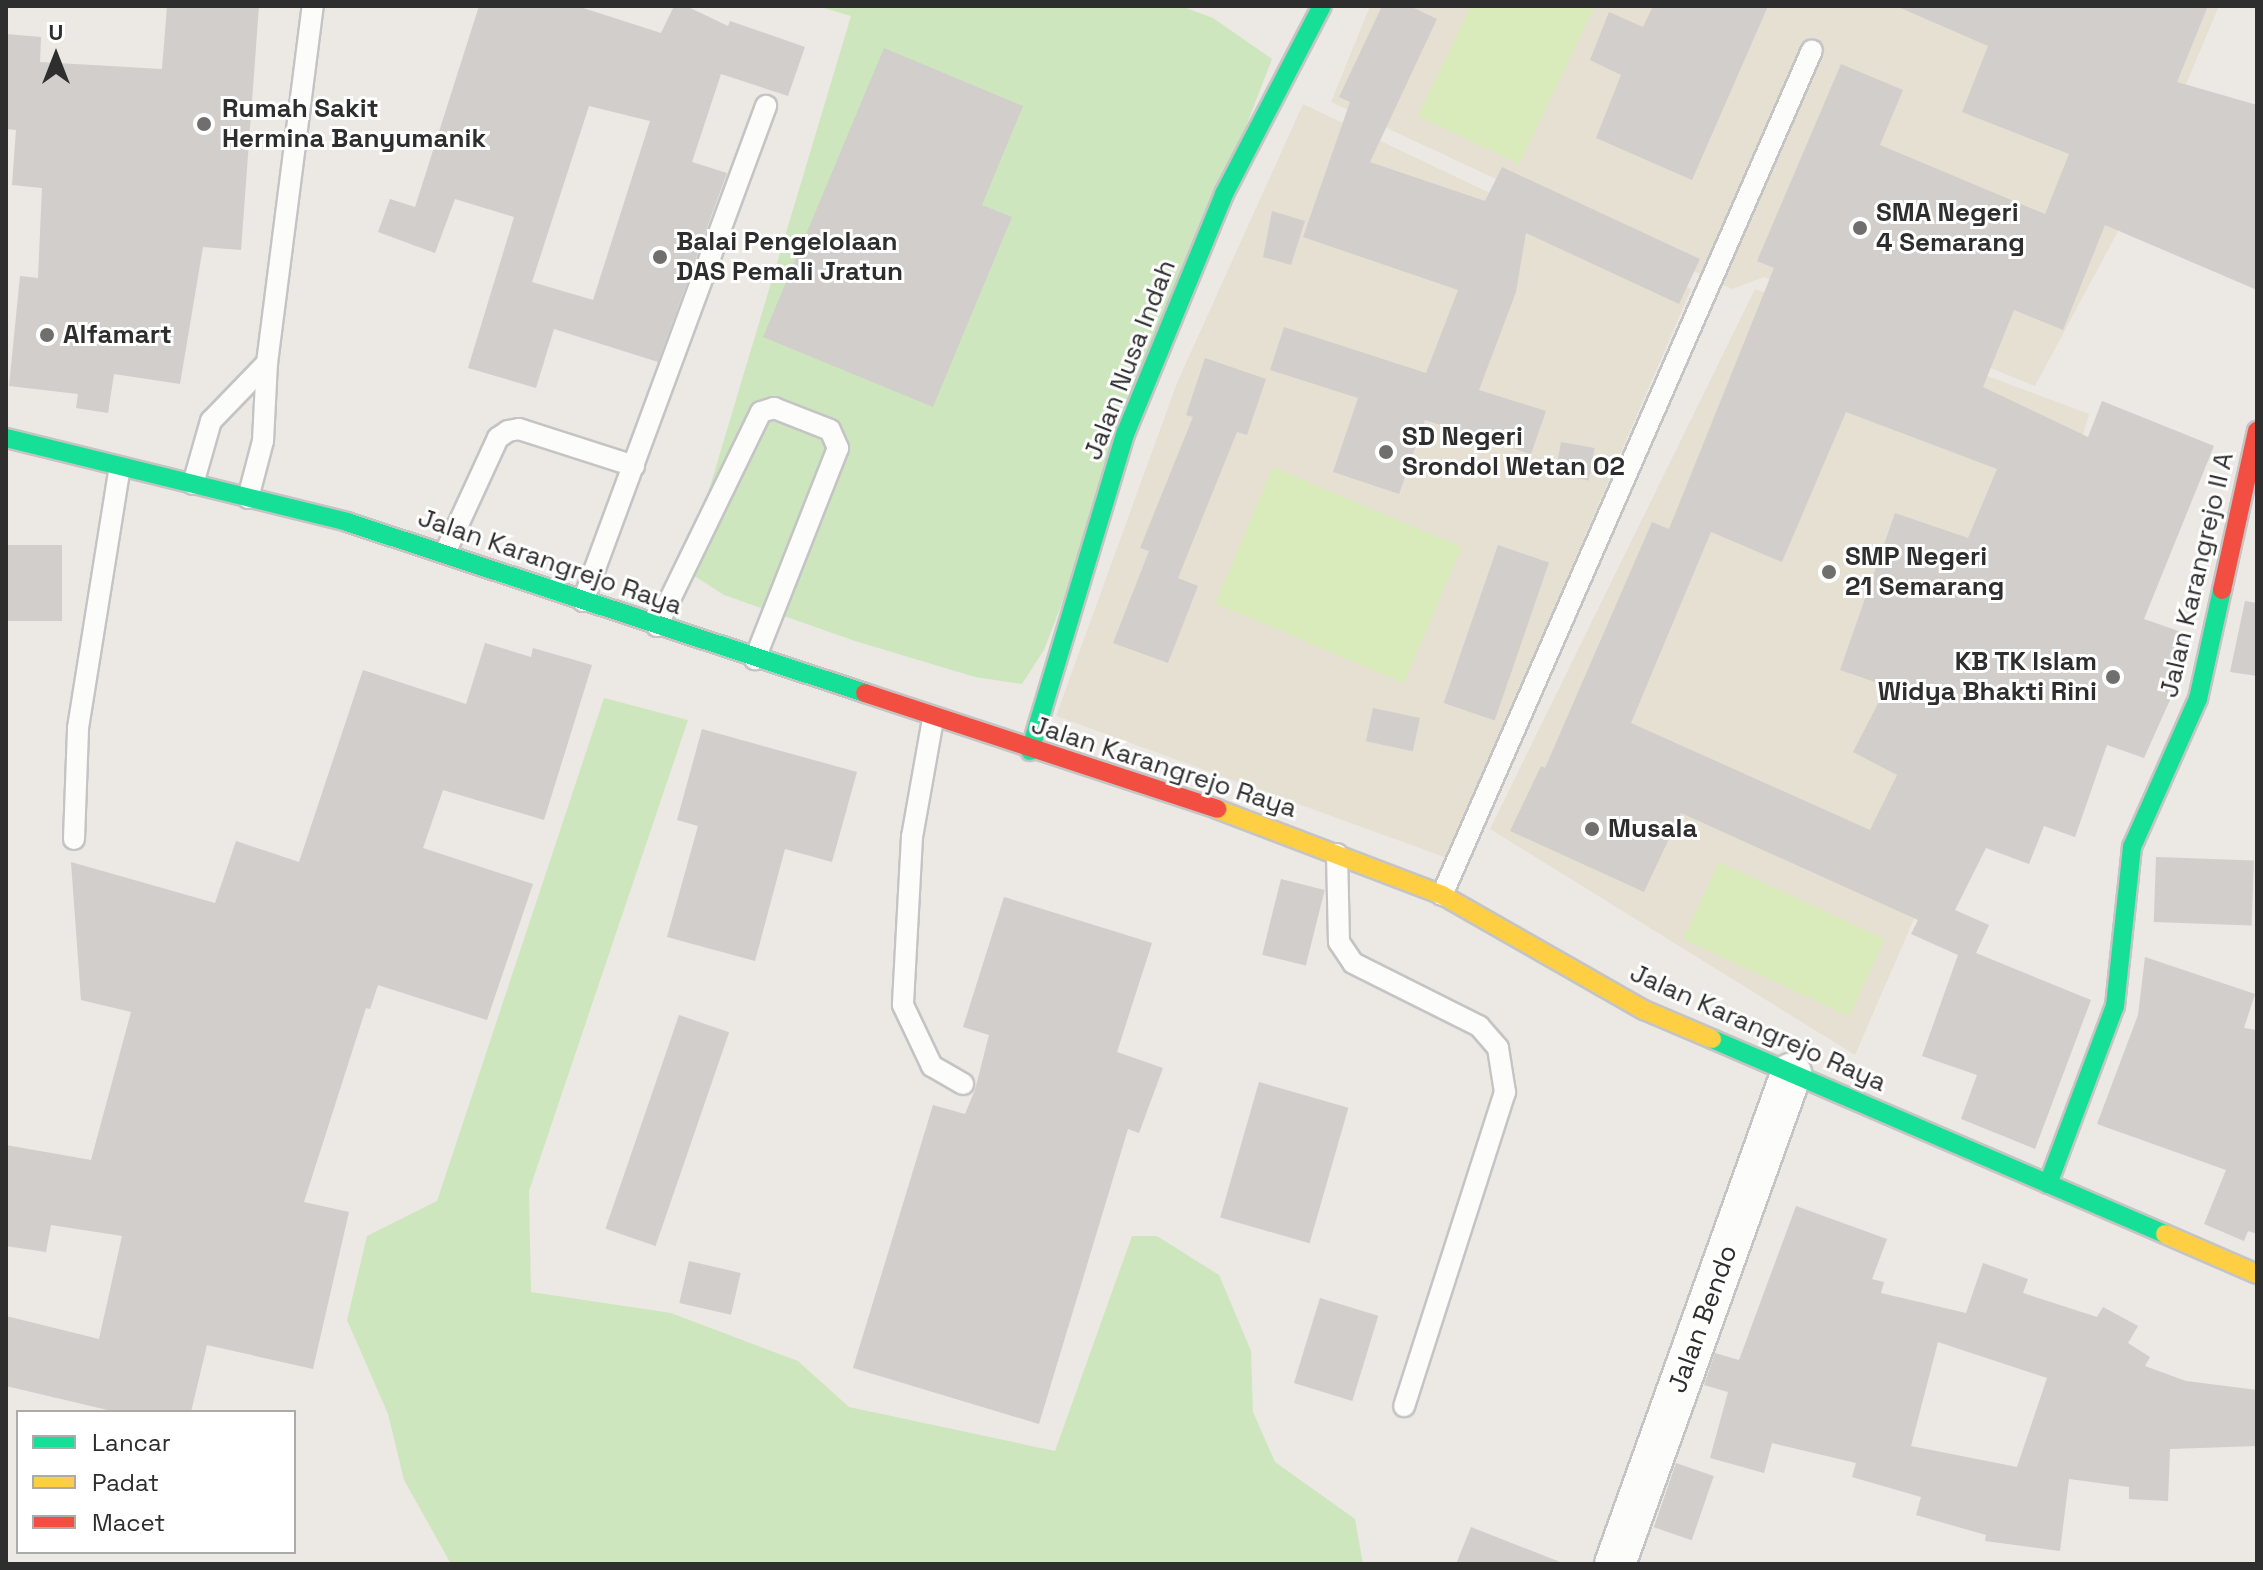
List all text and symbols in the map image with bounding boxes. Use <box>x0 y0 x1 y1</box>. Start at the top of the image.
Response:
north arrow <box>16 16 96 96</box>
text: U <box>49 18 63 46</box>
place label: Rumah Sakit Hermina Banyumanik <box>222 93 486 154</box>
marker: Rumah Sakit Hermina Banyumanik <box>193 113 215 135</box>
place label: SMA Negeri 4 Semarang <box>1876 197 2025 258</box>
marker: SMA Negeri 4 Semarang <box>1851 219 1869 237</box>
place label: Balai Pengelolaan DAS Pemali Jratun <box>676 226 903 288</box>
marker: Balai Pengelolaan DAS Pemali Jratun <box>651 248 669 266</box>
street label: Jalan Nusa Indah <box>1077 255 1183 465</box>
place label: Alfamart <box>63 319 172 351</box>
marker: Alfamart <box>38 326 56 344</box>
place label: SD Negeri Srondol Wetan 02 <box>1402 421 1625 482</box>
marker: SD Negeri Srondol Wetan 02 <box>1377 443 1395 461</box>
street label: Jalan Karangrejo II A <box>2154 449 2240 701</box>
street label: Jalan Karangrejo Raya <box>414 502 686 622</box>
place label: SMP Negeri 21 Semarang <box>1845 541 2004 602</box>
marker: SMP Negeri 21 Semarang <box>1820 563 1838 581</box>
place label: KB TK Islam Widya Bhakti Rini <box>1878 646 2097 708</box>
marker: KB TK Islam Widya Bhakti Rini <box>2104 668 2122 686</box>
street label: Jalan Karangrejo Raya <box>1027 709 1301 825</box>
place label: Musala <box>1608 813 1697 845</box>
marker: Musala <box>1583 820 1601 838</box>
street label: Jalan Karangrejo Raya <box>1625 957 1891 1099</box>
street label: Jalan Bendo <box>1662 1241 1744 1397</box>
legend <box>16 1410 296 1554</box>
text: Lancar <box>92 1427 171 1458</box>
text: Padat <box>92 1467 159 1498</box>
text: Macet <box>92 1507 165 1538</box>

